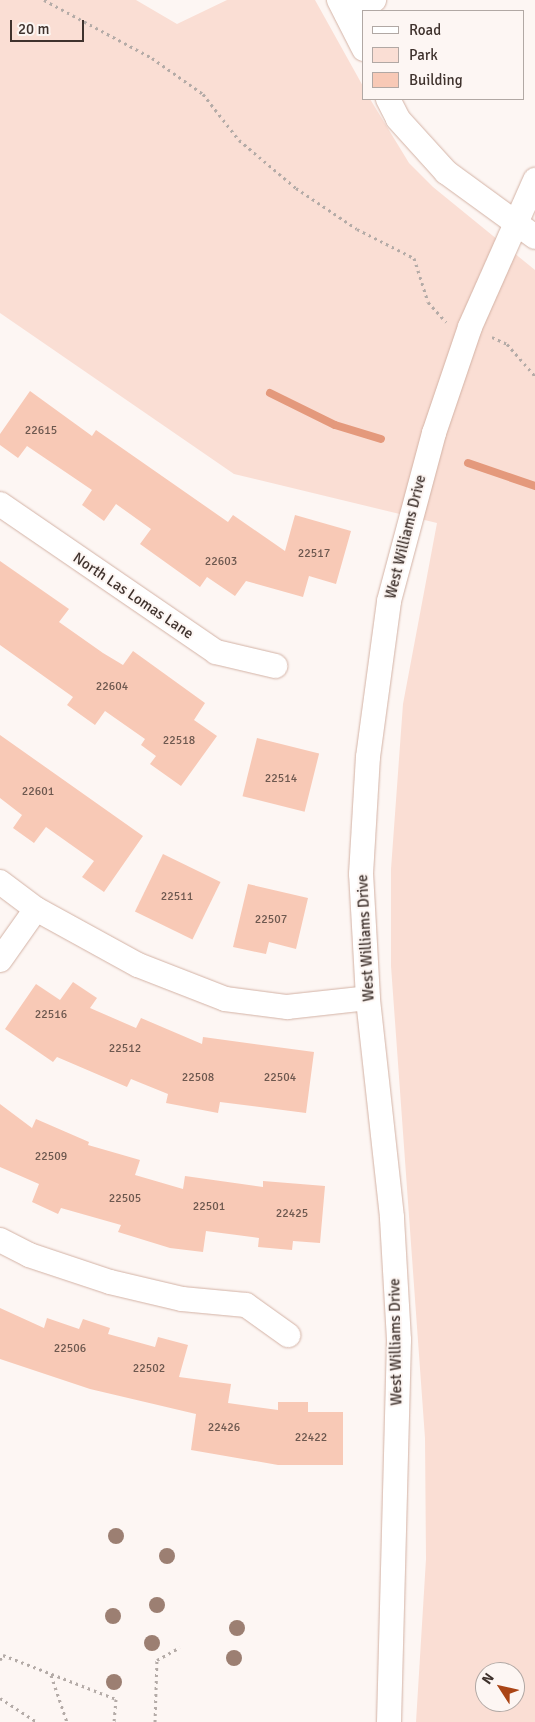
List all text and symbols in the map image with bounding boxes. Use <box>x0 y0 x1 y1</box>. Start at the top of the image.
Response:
scale bar <box>12 10 86 42</box>
legend <box>362 10 525 100</box>
text: 20 m <box>18 20 49 38</box>
text: Road <box>409 21 441 39</box>
text: Park <box>409 46 438 64</box>
text: Building <box>409 71 463 89</box>
house number: 22615 <box>25 424 57 438</box>
street label: West Williams Drive <box>382 473 430 601</box>
house number: 22517 <box>298 547 330 561</box>
street label: North Las Lomas Lane <box>69 549 197 643</box>
house number: 22603 <box>205 555 237 569</box>
house number: 22604 <box>96 680 128 694</box>
house number: 22518 <box>163 734 195 748</box>
house number: 22514 <box>265 772 297 786</box>
house number: 22601 <box>22 785 54 799</box>
street label: West Williams Drive <box>354 874 378 1002</box>
house number: 22511 <box>161 890 193 904</box>
house number: 22507 <box>255 913 287 927</box>
house number: 22516 <box>35 1008 67 1022</box>
house number: 22512 <box>109 1042 141 1056</box>
house number: 22508 <box>182 1071 214 1085</box>
house number: 22504 <box>264 1071 296 1085</box>
house number: 22509 <box>35 1150 67 1164</box>
house number: 22505 <box>109 1192 141 1206</box>
house number: 22501 <box>193 1200 225 1214</box>
house number: 22425 <box>276 1207 308 1221</box>
street label: West Williams Drive <box>386 1278 406 1406</box>
house number: 22506 <box>54 1342 86 1356</box>
house number: 22502 <box>133 1362 165 1376</box>
house number: 22426 <box>208 1421 240 1435</box>
house number: 22422 <box>295 1431 327 1445</box>
north arrow <box>475 1662 525 1712</box>
text: N <box>478 1670 498 1688</box>

